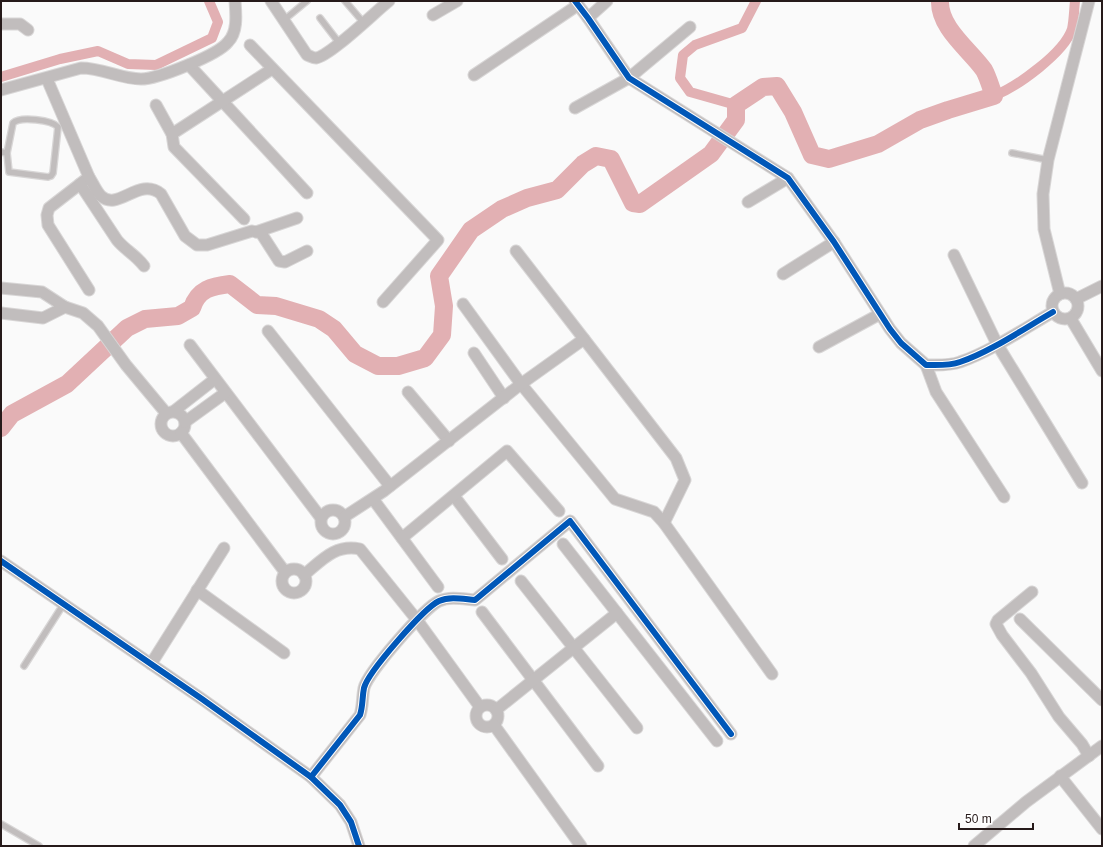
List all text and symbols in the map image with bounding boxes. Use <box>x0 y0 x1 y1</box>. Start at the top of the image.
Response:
scale bar <box>959 805 1033 831</box>
text: 50 m <box>965 812 992 826</box>

